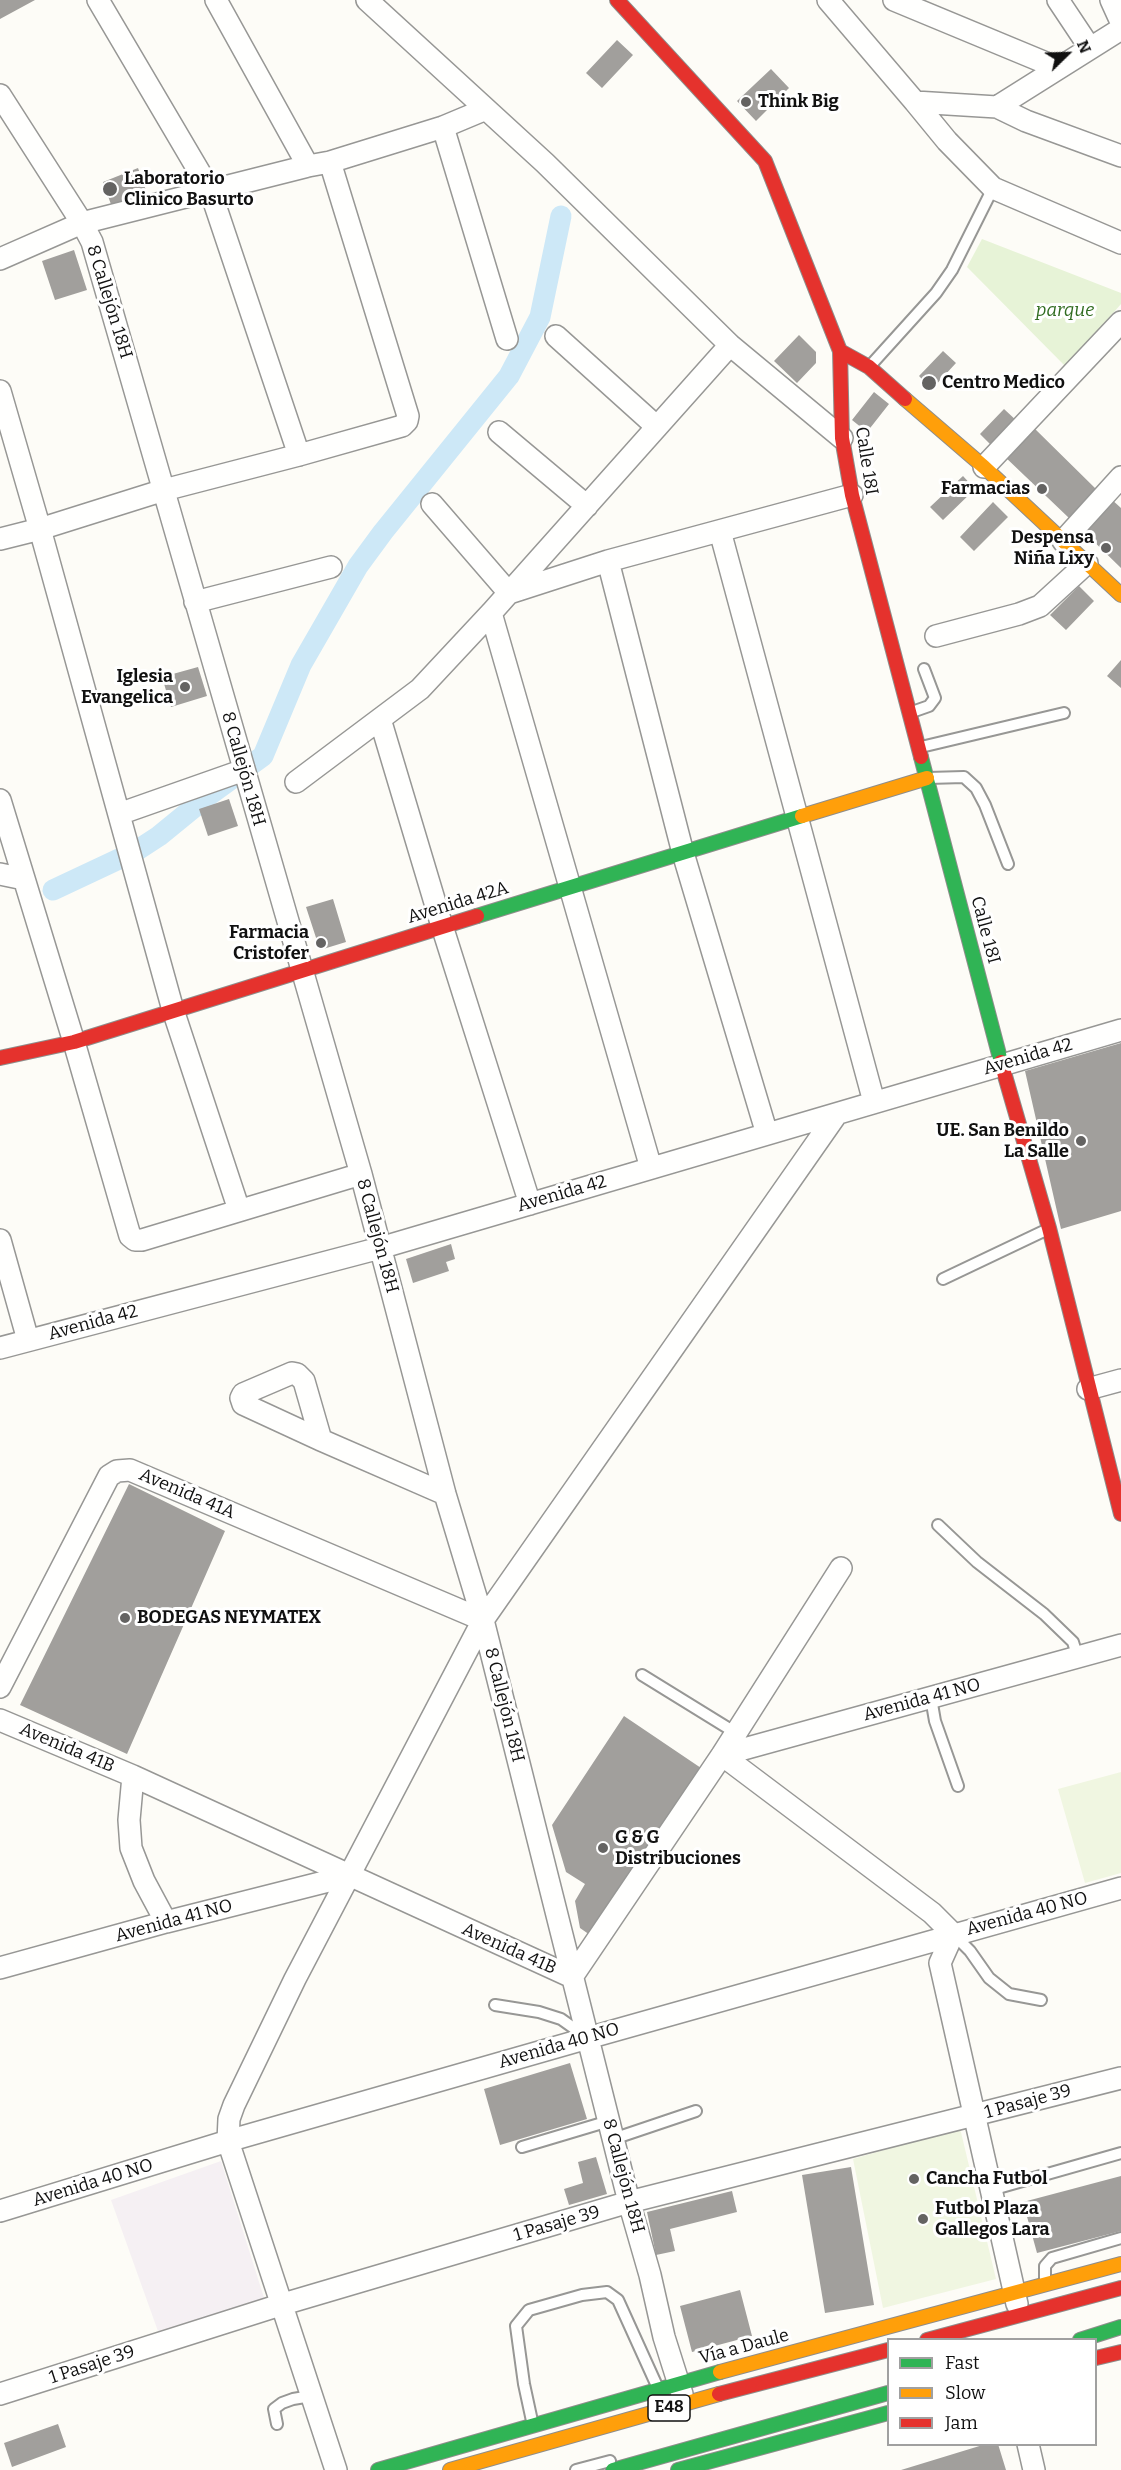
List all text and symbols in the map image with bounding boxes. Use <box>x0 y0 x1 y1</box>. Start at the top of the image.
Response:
north arrow <box>1037 24 1097 84</box>
text: N <box>1073 37 1095 56</box>
place label: Think Big <box>758 91 839 113</box>
marker: Think Big <box>739 95 753 109</box>
place label: Laboratorio Clinico Basurto <box>124 168 254 210</box>
marker: Laboratorio Clinico Basurto <box>101 180 119 198</box>
street label: 8 Callejón 18H <box>81 243 137 361</box>
park label: parque <box>1036 300 1094 322</box>
place label: Centro Medico <box>942 372 1065 394</box>
marker: Centro Medico <box>920 374 938 392</box>
street label: Calle 18I <box>850 425 882 497</box>
place label: Farmacias <box>941 478 1030 500</box>
marker: Farmacias <box>1035 482 1049 496</box>
place label: Despensa Niña Lixy <box>1011 527 1094 570</box>
marker: Despensa Niña Lixy <box>1099 541 1113 555</box>
place label: Iglesia Evangelica <box>81 666 173 708</box>
marker: Iglesia Evangelica <box>178 680 192 694</box>
street label: 8 Callejón 18H <box>216 710 270 828</box>
street label: Avenida 42A <box>405 877 511 929</box>
street label: Calle 18I <box>966 894 1004 966</box>
place label: Farmacia Cristofer <box>229 922 309 964</box>
marker: Farmacia Cristofer <box>314 936 328 950</box>
street label: Avenida 42 <box>981 1034 1075 1080</box>
place label: UE. San Benildo La Salle <box>936 1120 1069 1162</box>
marker: UE. San Benildo La Salle <box>1074 1134 1088 1148</box>
street label: Avenida 42 <box>515 1171 609 1217</box>
street label: 8 Callejón 18H <box>351 1176 403 1296</box>
street label: Avenida 42 <box>46 1301 140 1345</box>
street label: Avenida 41A <box>136 1464 238 1524</box>
place label: BODEGAS NEYMATEX <box>137 1607 321 1629</box>
marker: BODEGAS NEYMATEX <box>118 1611 132 1625</box>
street label: 8 Callejón 18H <box>479 1645 529 1765</box>
street label: Avenida 41 NO <box>861 1674 983 1726</box>
street label: Avenida 41B <box>16 1718 118 1778</box>
place label: G & G Distribuciones <box>615 1827 741 1870</box>
marker: G & G Distribuciones <box>596 1841 610 1855</box>
street label: Avenida 40 NO <box>964 1887 1090 1941</box>
street label: Avenida 41 NO <box>113 1895 235 1947</box>
street label: Avenida 41B <box>458 1919 560 1979</box>
street label: Avenida 40 NO <box>496 2018 622 2074</box>
street label: 1 Pasaje 39 <box>982 2080 1074 2124</box>
street label: 8 Callejón 18H <box>597 2116 649 2236</box>
street label: Avenida 40 NO <box>30 2154 156 2212</box>
place label: Cancha Futbol <box>926 2168 1048 2190</box>
marker: Cancha Futbol <box>907 2172 921 2186</box>
place label: Futbol Plaza Gallegos Lara <box>935 2198 1050 2240</box>
street label: 1 Pasaje 39 <box>511 2201 603 2247</box>
marker: Futbol Plaza Gallegos Lara <box>916 2212 930 2226</box>
street label: Vía a Daule <box>697 2325 791 2369</box>
legend <box>887 2338 1097 2446</box>
street label: 1 Pasaje 39 <box>47 2341 137 2389</box>
text: Fast <box>945 2352 980 2374</box>
text: Slow <box>945 2382 985 2404</box>
road number: E48 <box>648 2395 690 2421</box>
text: Jam <box>945 2412 978 2434</box>

